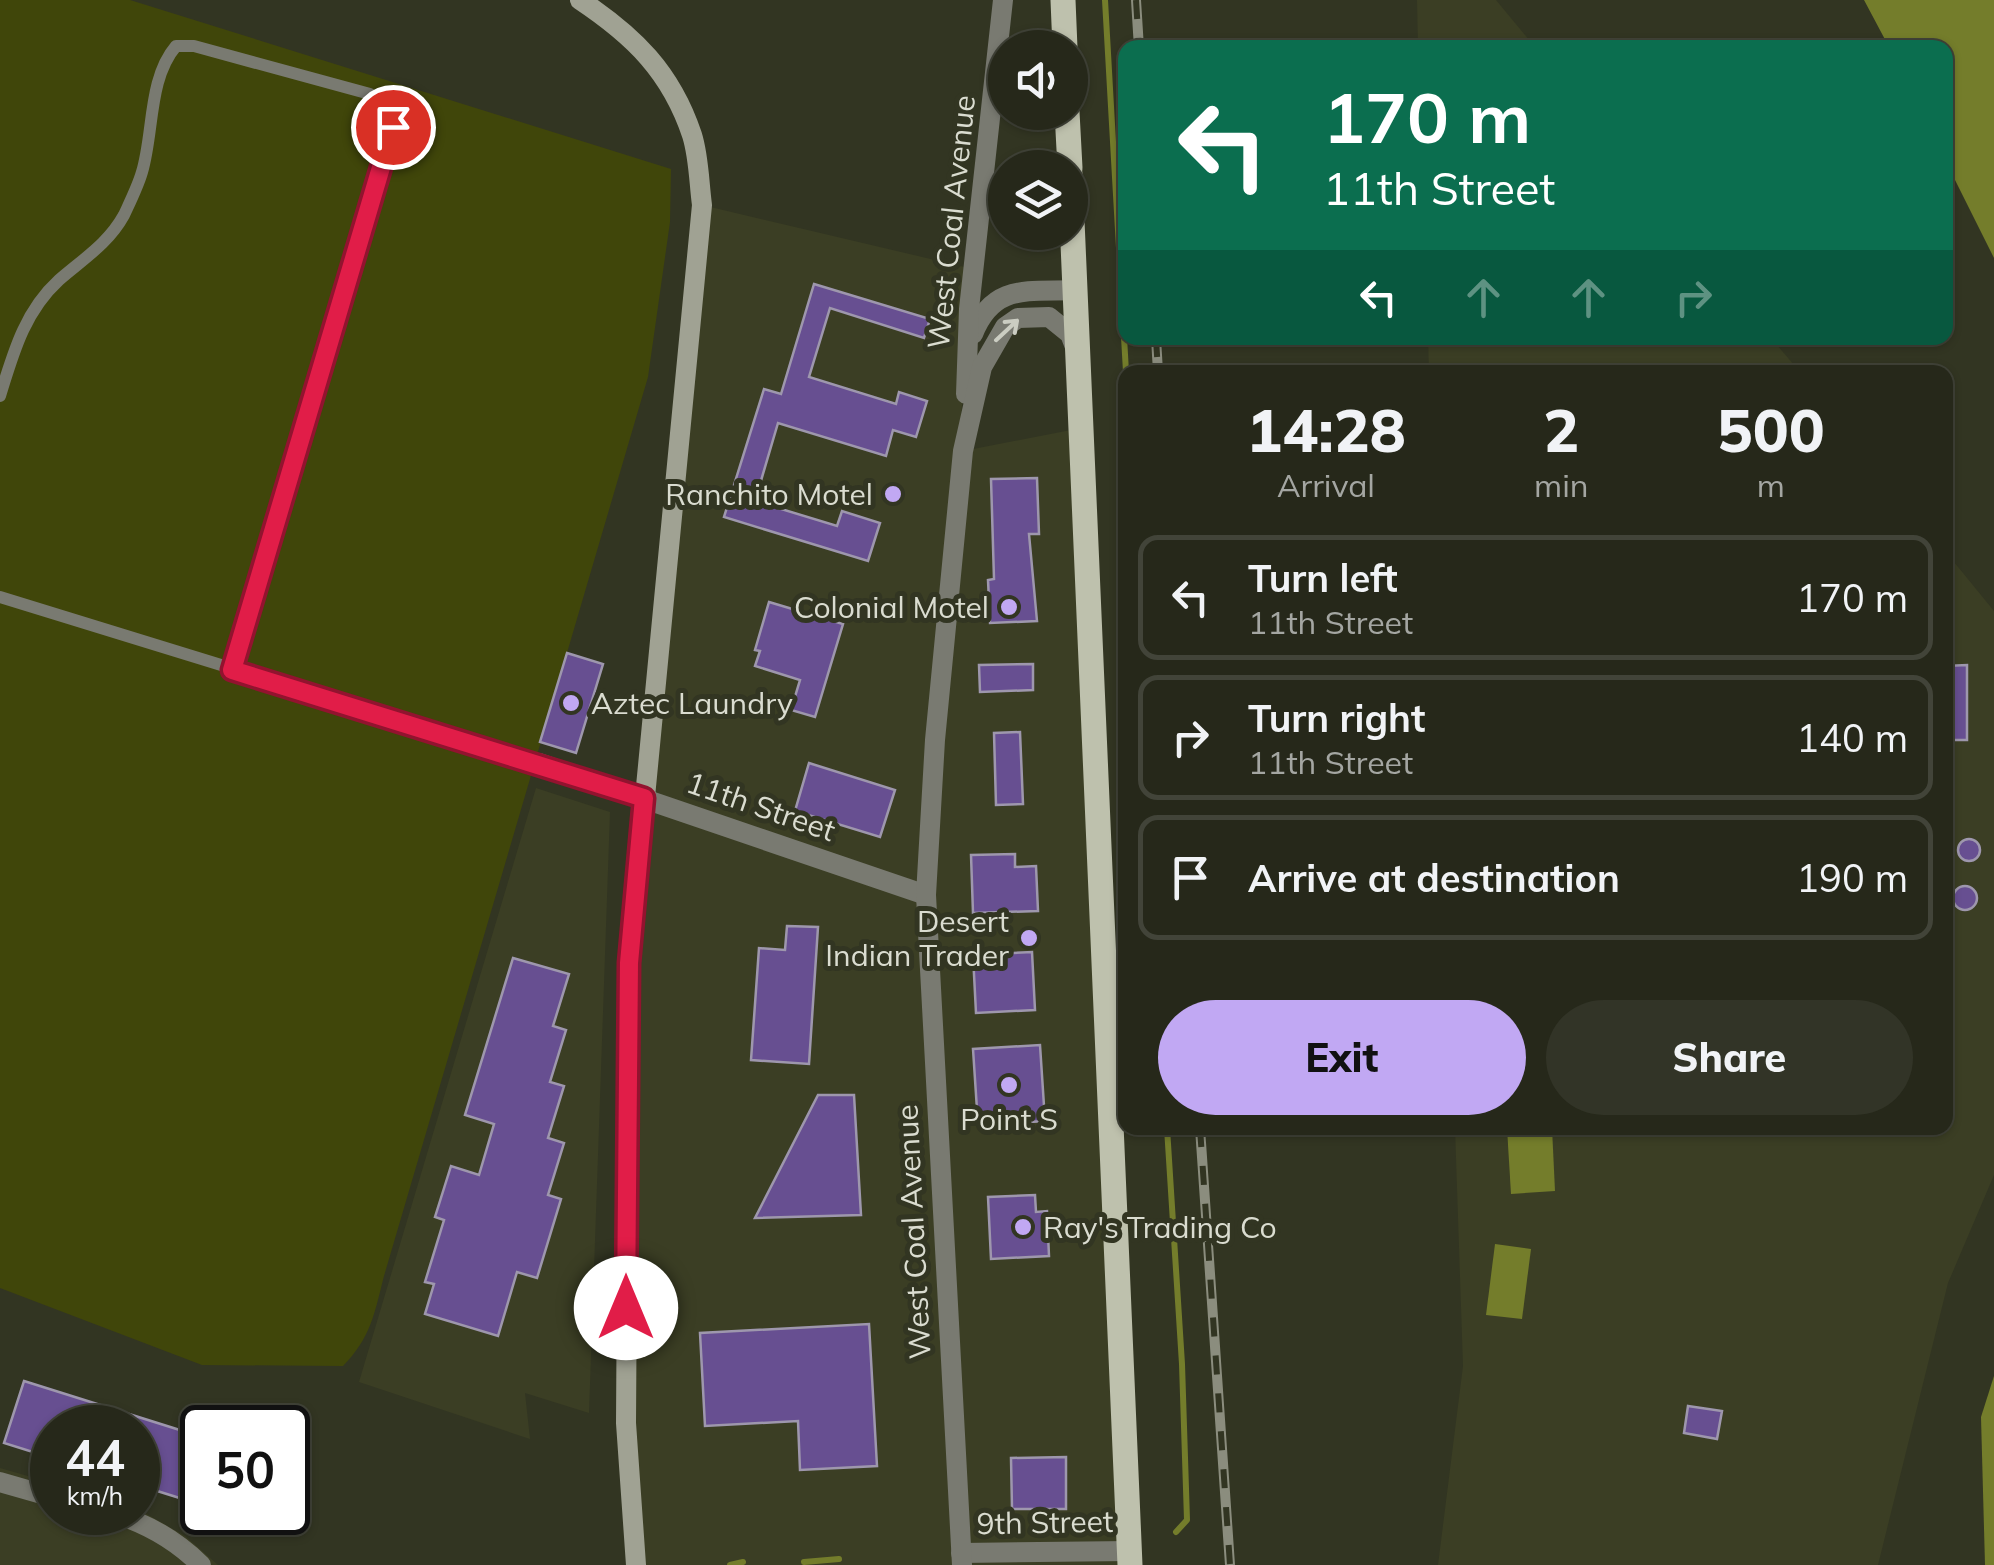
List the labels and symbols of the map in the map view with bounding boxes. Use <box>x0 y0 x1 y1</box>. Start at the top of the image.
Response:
pin <box>351 85 436 170</box>
street label: West Coal Avenue <box>919 93 983 351</box>
one-way arrow <box>994 318 1019 341</box>
place label: Ranchito Motel <box>665 475 873 513</box>
marker: Ranchito Motel <box>882 483 904 505</box>
place label: Colonial Motel <box>794 588 989 626</box>
marker: Colonial Motel <box>998 596 1020 618</box>
place label: Aztec Laundry <box>591 684 793 722</box>
marker: Aztec Laundry <box>560 692 582 714</box>
street label: 11th Street <box>682 763 840 849</box>
place label: Desert Indian Trader <box>825 902 1009 974</box>
marker: Desert Indian Trader <box>1018 927 1040 949</box>
marker: Point S <box>998 1074 1020 1096</box>
place label: Point S <box>960 1100 1058 1138</box>
street label: West Coal Avenue <box>887 1104 939 1360</box>
place label: Ray's Trading Co <box>1043 1208 1277 1246</box>
marker: Ray's Trading Co <box>1012 1216 1034 1238</box>
position arrow <box>574 1256 678 1360</box>
speed limit sign: 50 <box>180 1405 310 1535</box>
street label: 9th Street <box>976 1502 1114 1542</box>

